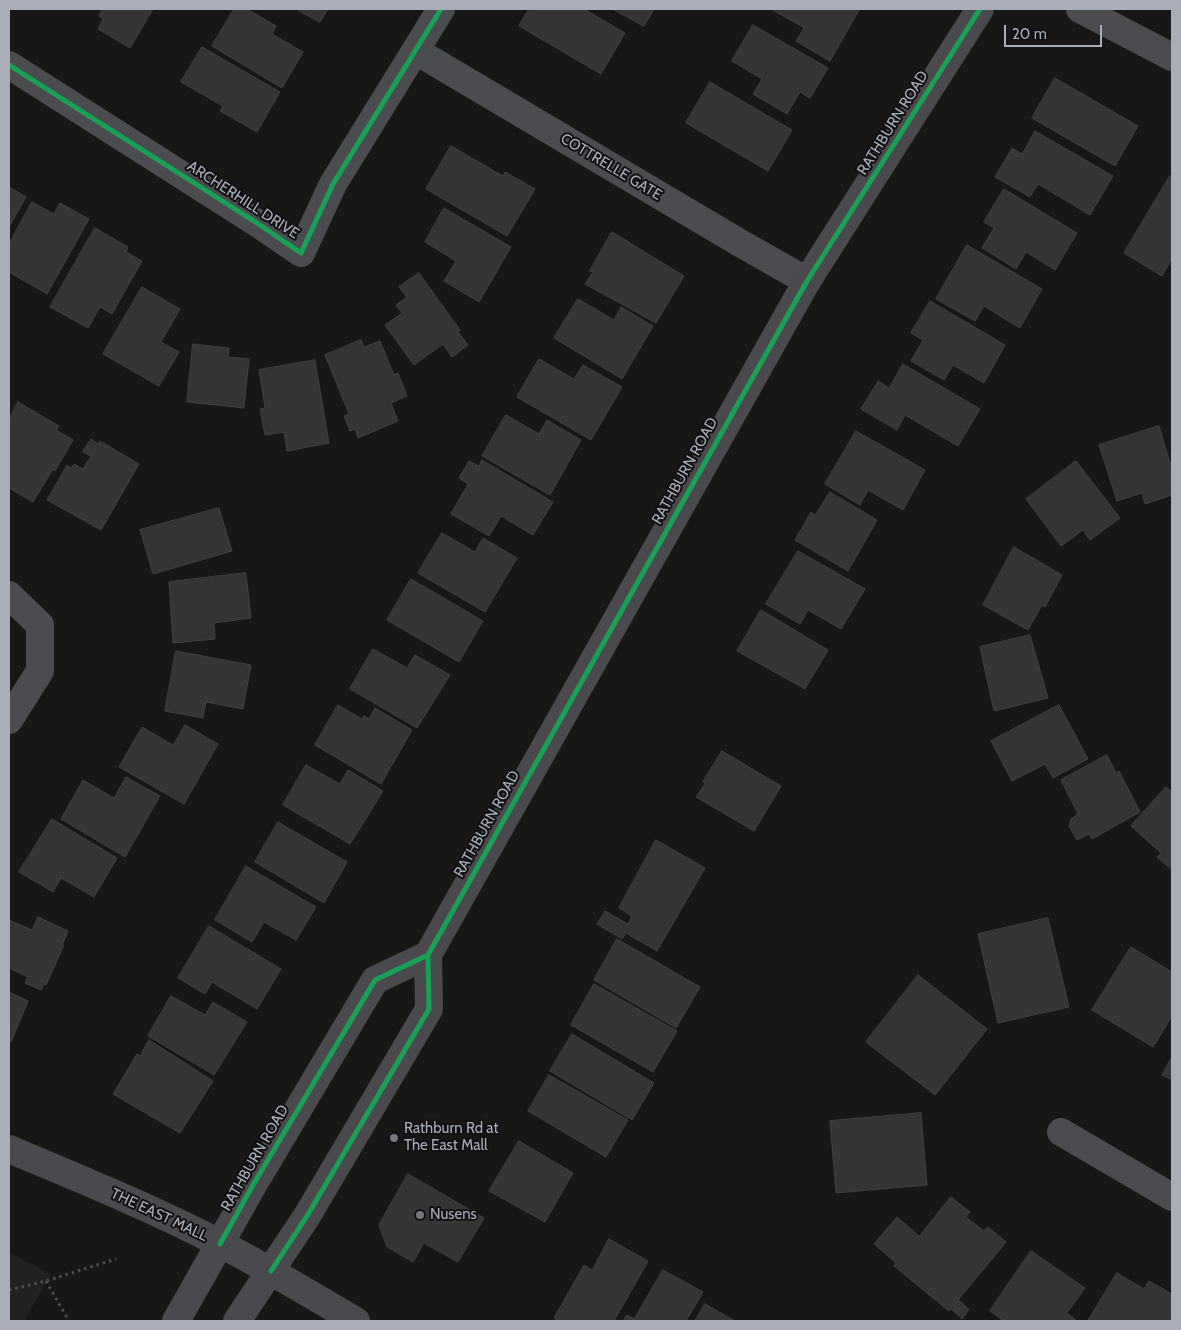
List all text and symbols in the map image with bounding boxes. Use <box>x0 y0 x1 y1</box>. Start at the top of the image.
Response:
scale bar <box>1006 15 1104 47</box>
text: 20 m <box>1012 25 1047 43</box>
street label: RATHBURN ROAD <box>854 68 932 178</box>
street label: COTTRELLE GATE <box>557 130 665 204</box>
street label: ARCHERHILL DRIVE <box>184 157 302 243</box>
street label: RATHBURN ROAD <box>648 414 722 528</box>
street label: RATHBURN ROAD <box>450 767 524 881</box>
street label: RATHBURN ROAD <box>217 1102 293 1214</box>
place label: Rathburn Rd at The East Mall <box>404 1120 498 1155</box>
marker: Rathburn Rd at The East Mall <box>388 1132 400 1144</box>
street label: THE EAST MALL <box>108 1185 210 1245</box>
place label: Nusens <box>430 1206 477 1224</box>
marker: Nusens <box>414 1209 426 1221</box>

